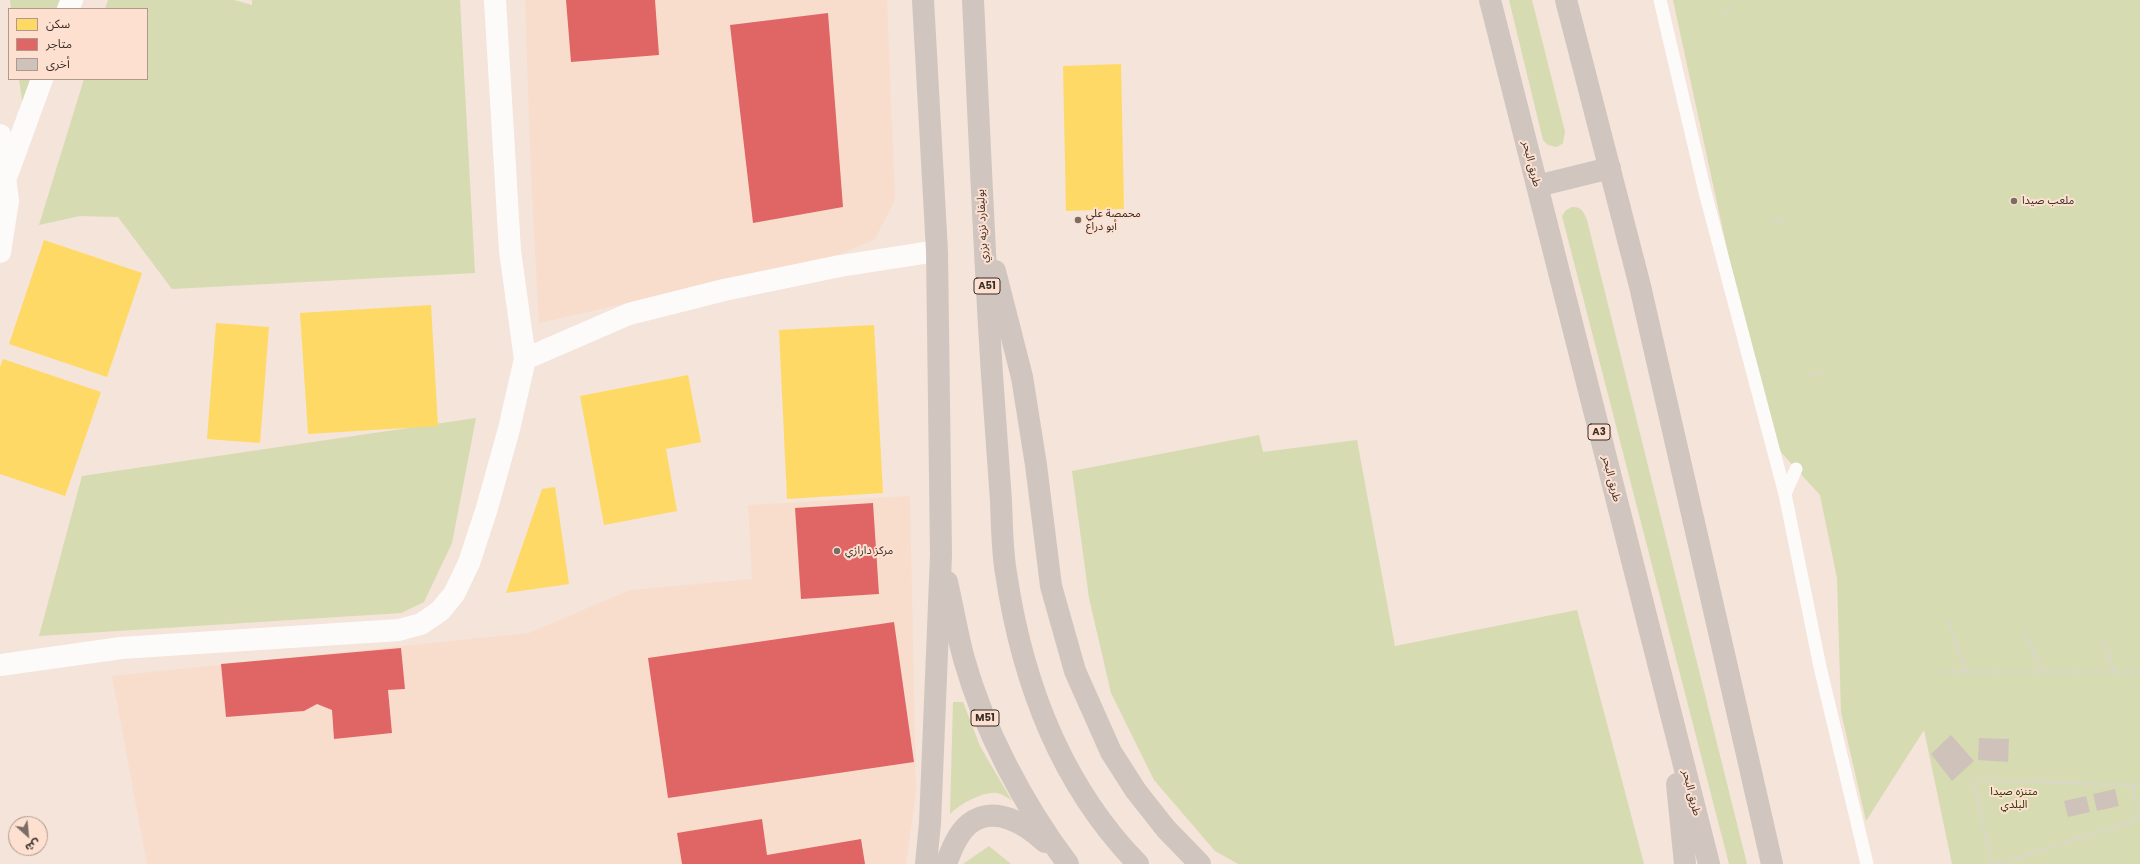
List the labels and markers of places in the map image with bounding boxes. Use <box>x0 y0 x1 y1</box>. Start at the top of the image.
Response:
place label: ملعب صيدا <box>2022 194 2074 208</box>
marker: ملعب صيدا <box>2009 196 2019 206</box>
place label: محمصة علي أبو دراع <box>1086 207 1141 233</box>
marker: محمصة علي أبو دراع <box>1073 215 1083 225</box>
place label: مركز دارازي <box>845 544 893 558</box>
marker: مركز دارازي <box>832 546 842 556</box>

